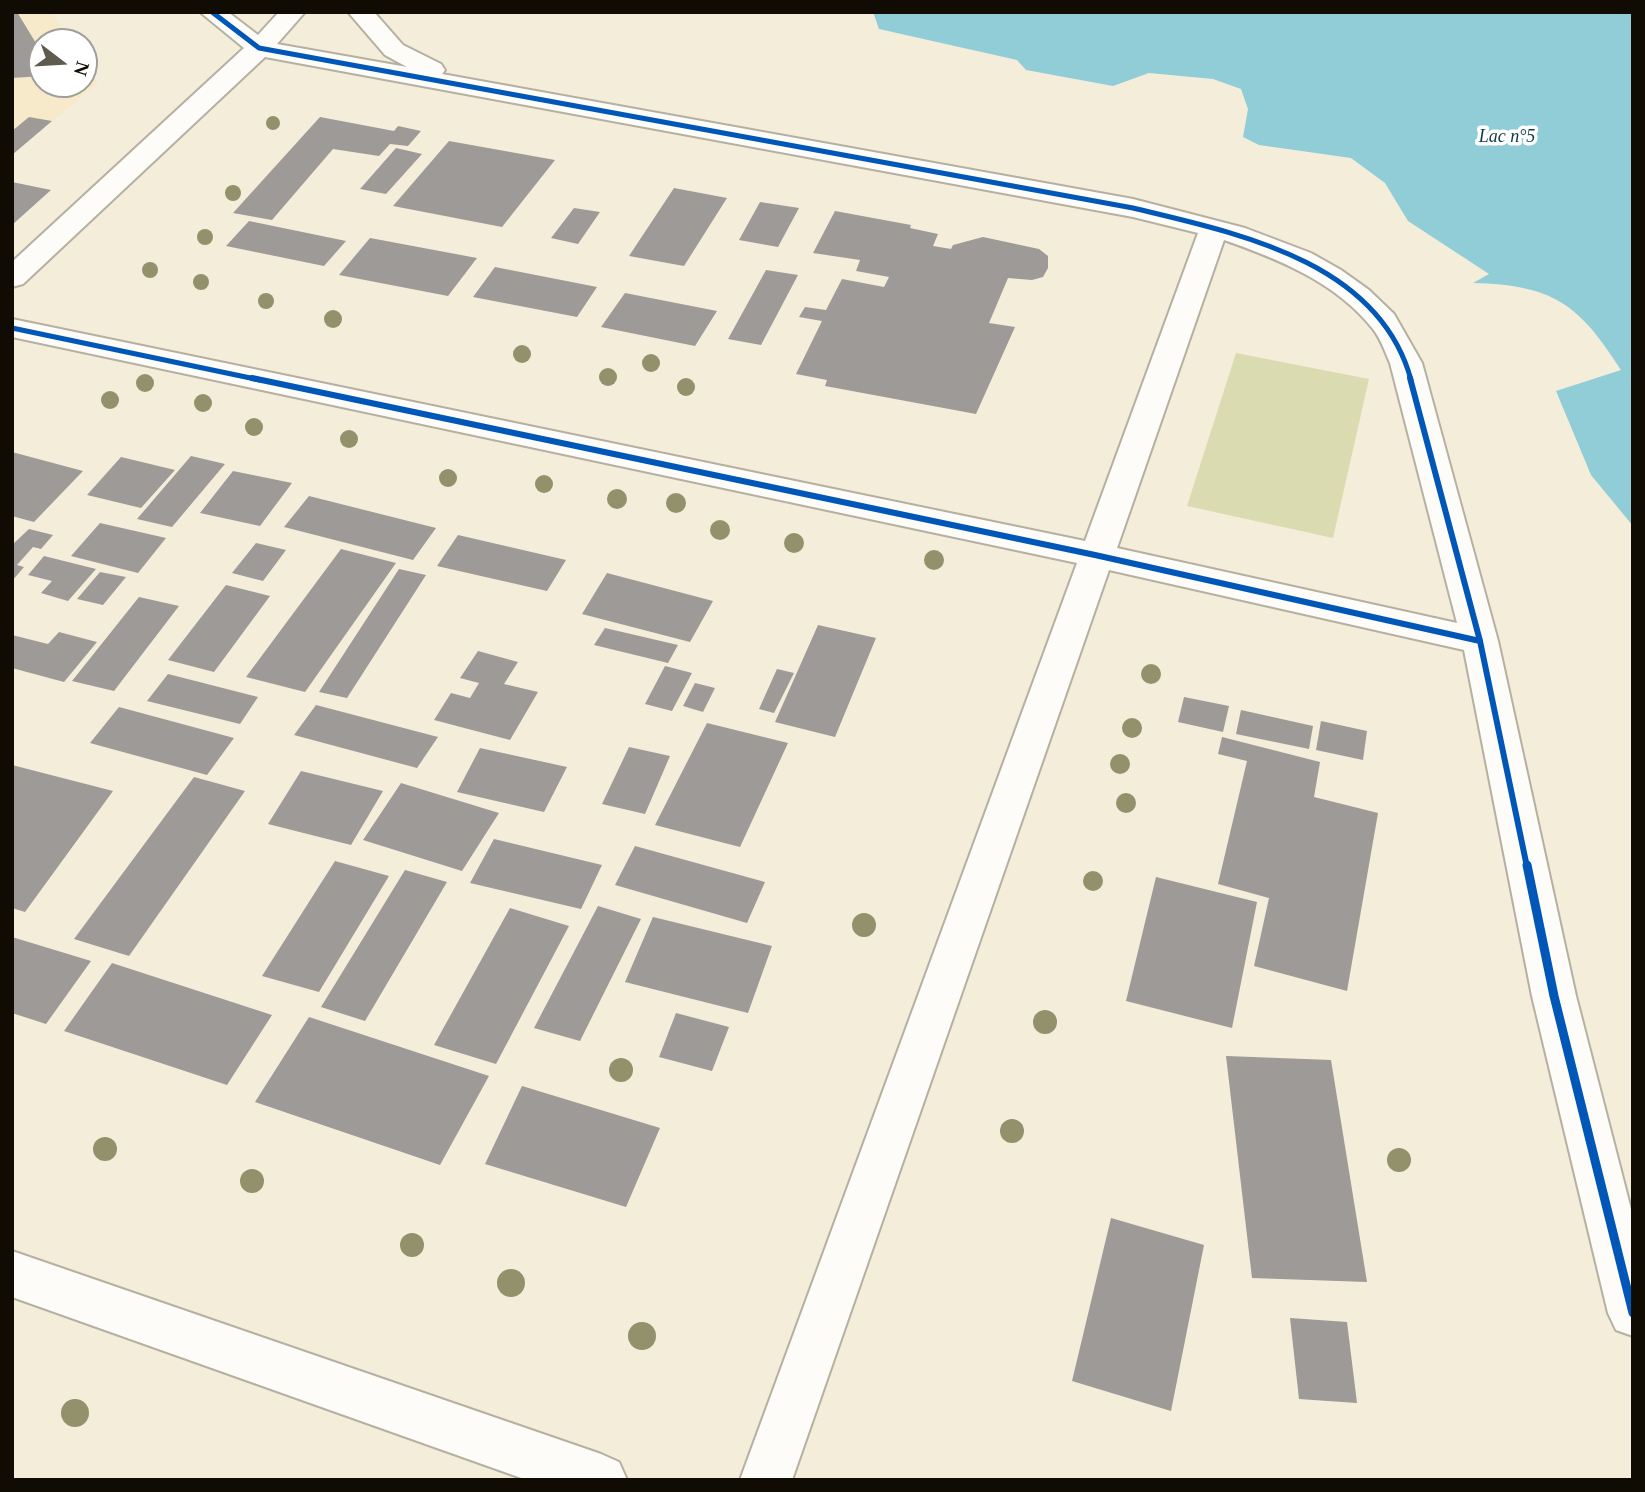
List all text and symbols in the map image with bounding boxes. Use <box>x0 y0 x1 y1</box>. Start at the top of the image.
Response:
north arrow <box>28 28 98 98</box>
text: N <box>70 59 94 78</box>
water label: Lac n°5 <box>1479 126 1535 148</box>

